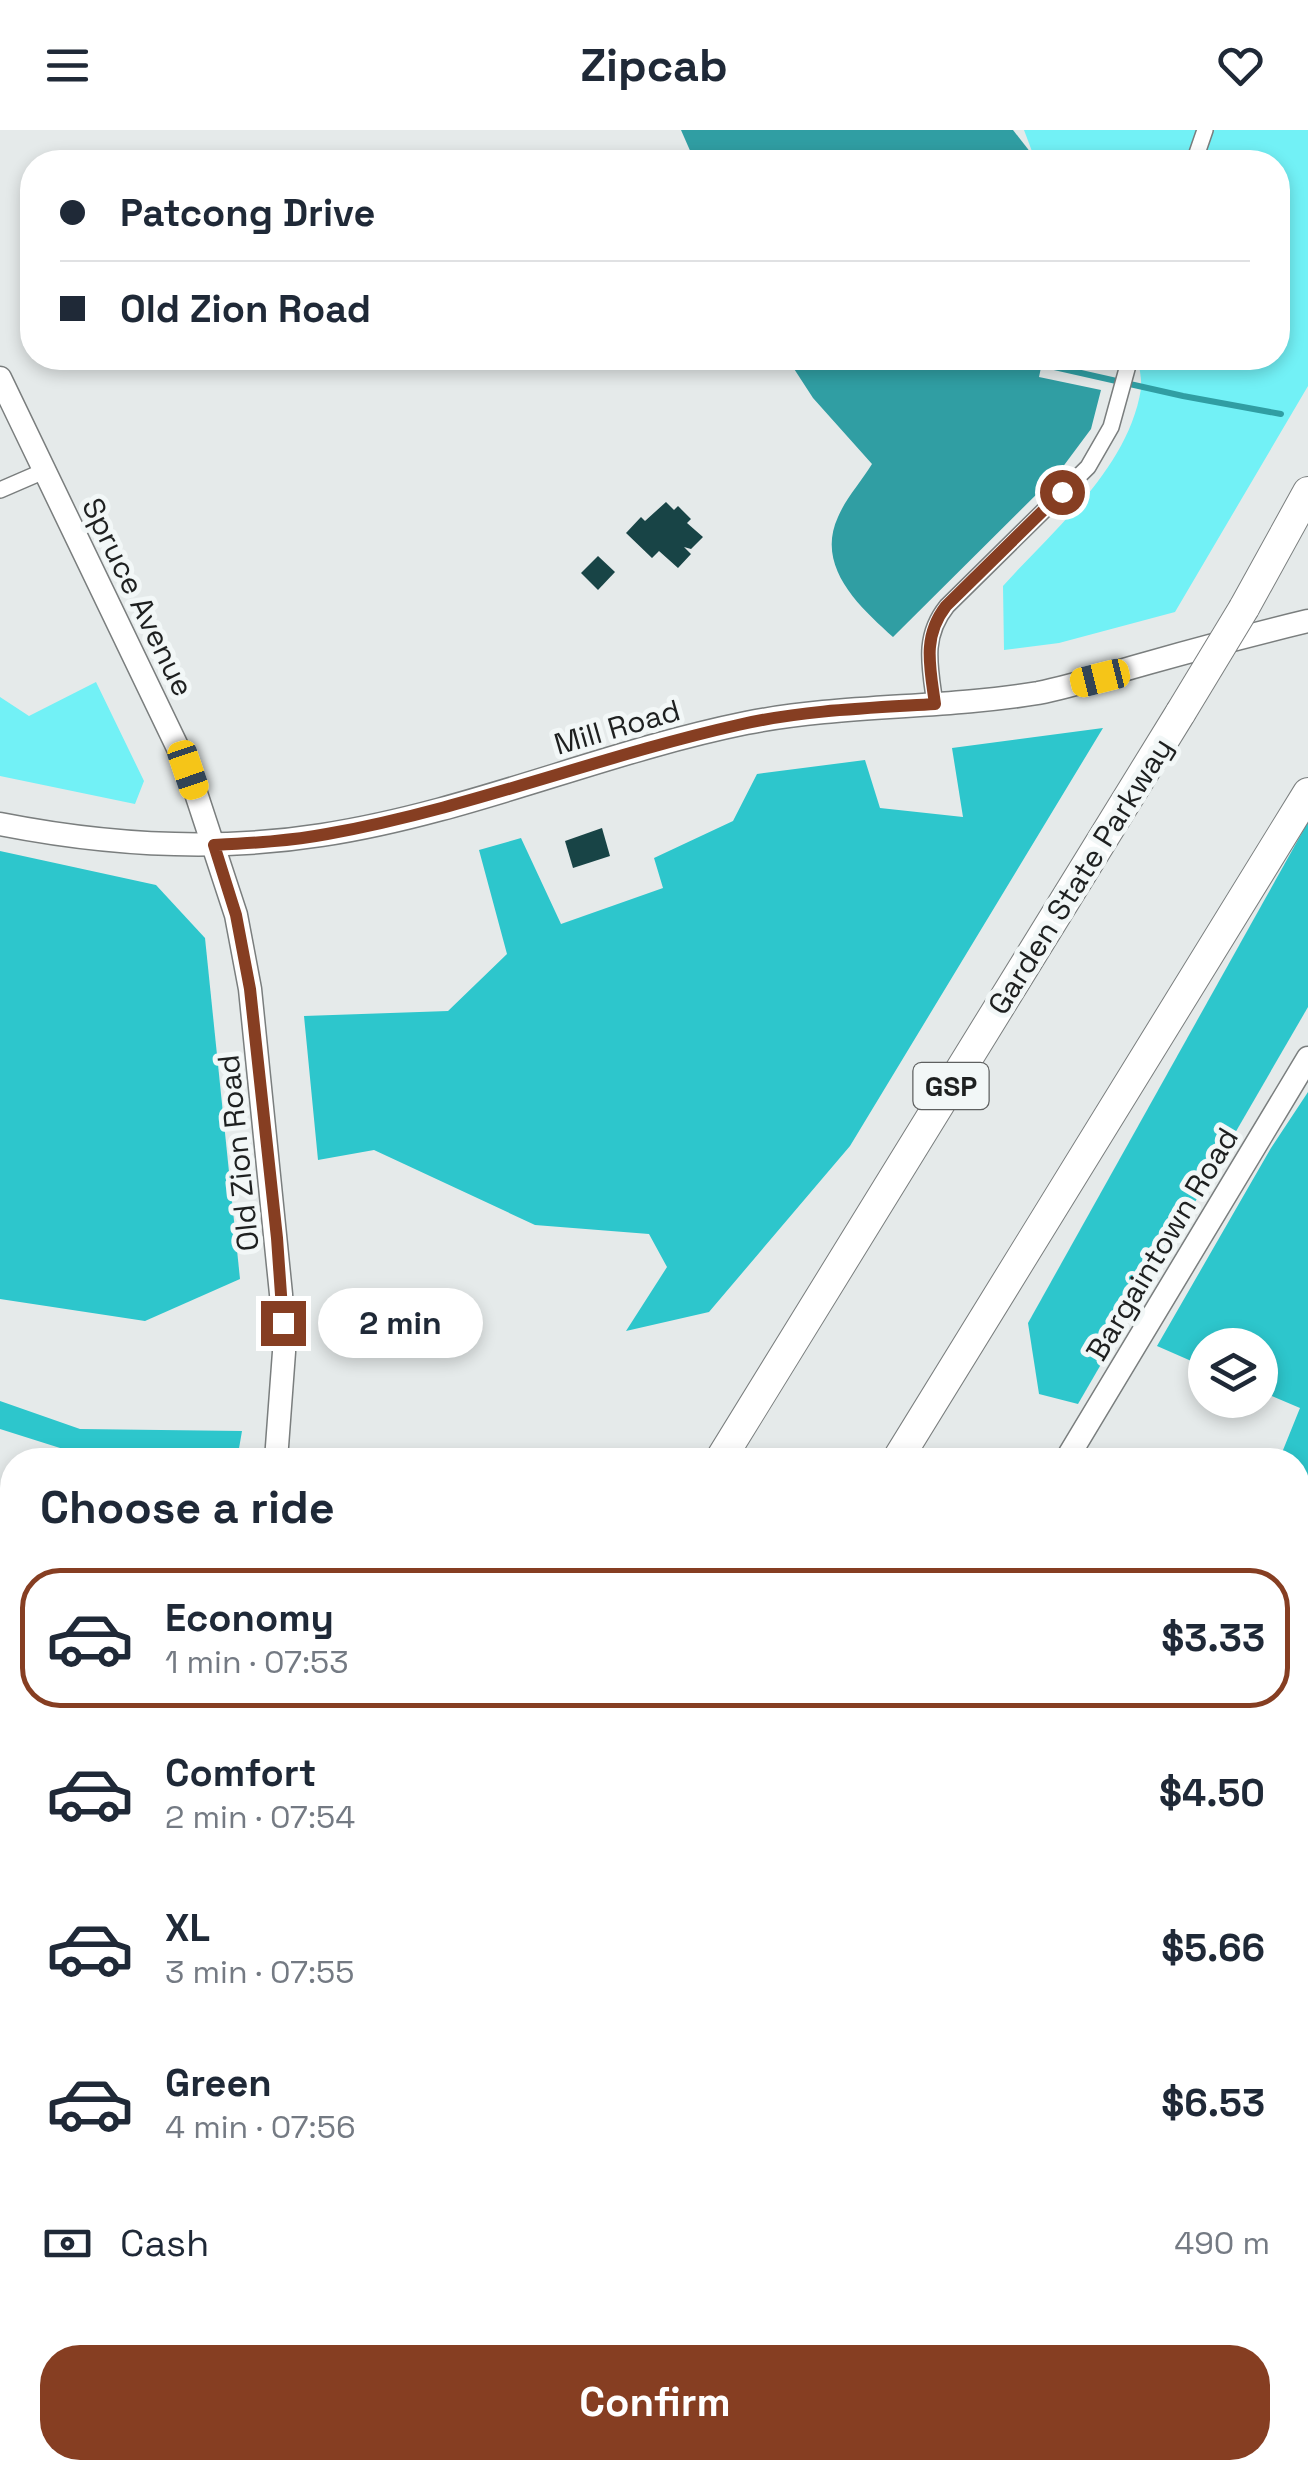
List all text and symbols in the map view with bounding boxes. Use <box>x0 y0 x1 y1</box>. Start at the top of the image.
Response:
text: Zipcab <box>580 37 728 94</box>
icon: menu <box>40 38 95 93</box>
icon: heart <box>1213 38 1268 93</box>
text: Patcong Drive <box>120 189 375 237</box>
text: Old Zion Road <box>120 285 371 333</box>
route start <box>1040 470 1085 515</box>
street label: Spruce Avenue <box>73 491 203 703</box>
car <box>1067 656 1133 700</box>
street label: Mill Road <box>549 690 685 764</box>
street label: Garden State Parkway <box>979 730 1181 1022</box>
car <box>164 737 212 803</box>
street label: Old Zion Road <box>208 1053 268 1253</box>
road number: GSP <box>914 1063 988 1109</box>
street label: Bargaintown Road <box>1077 1120 1247 1368</box>
callout: 2 min <box>318 1288 483 1358</box>
route end <box>261 1301 306 1346</box>
text: 2 min <box>359 1303 442 1343</box>
map controls <box>1188 1328 1278 1418</box>
button: layers <box>1188 1328 1278 1418</box>
text: Choose a ride <box>40 1479 335 1536</box>
icon: car <box>45 1593 135 1683</box>
text: Economy <box>165 1594 334 1642</box>
text: $3.33 <box>1161 1614 1265 1662</box>
text: 1 min · 07:53 <box>165 1642 349 1682</box>
icon: car <box>45 1748 135 1838</box>
text: Comfort <box>165 1749 316 1797</box>
text: $4.50 <box>1159 1769 1265 1817</box>
text: 2 min · 07:54 <box>165 1797 355 1837</box>
icon: car <box>45 1903 135 1993</box>
text: XL <box>165 1904 210 1952</box>
text: $5.66 <box>1161 1924 1265 1972</box>
text: 3 min · 07:55 <box>165 1952 354 1992</box>
icon: car <box>45 2058 135 2148</box>
text: Green <box>165 2059 272 2107</box>
text: $6.53 <box>1161 2079 1265 2127</box>
text: 4 min · 07:56 <box>165 2107 355 2147</box>
icon: cash <box>40 2216 95 2271</box>
text: Cash <box>120 2219 209 2267</box>
text: 490 m <box>1174 2223 1270 2263</box>
button: Confirm <box>40 2345 1270 2460</box>

